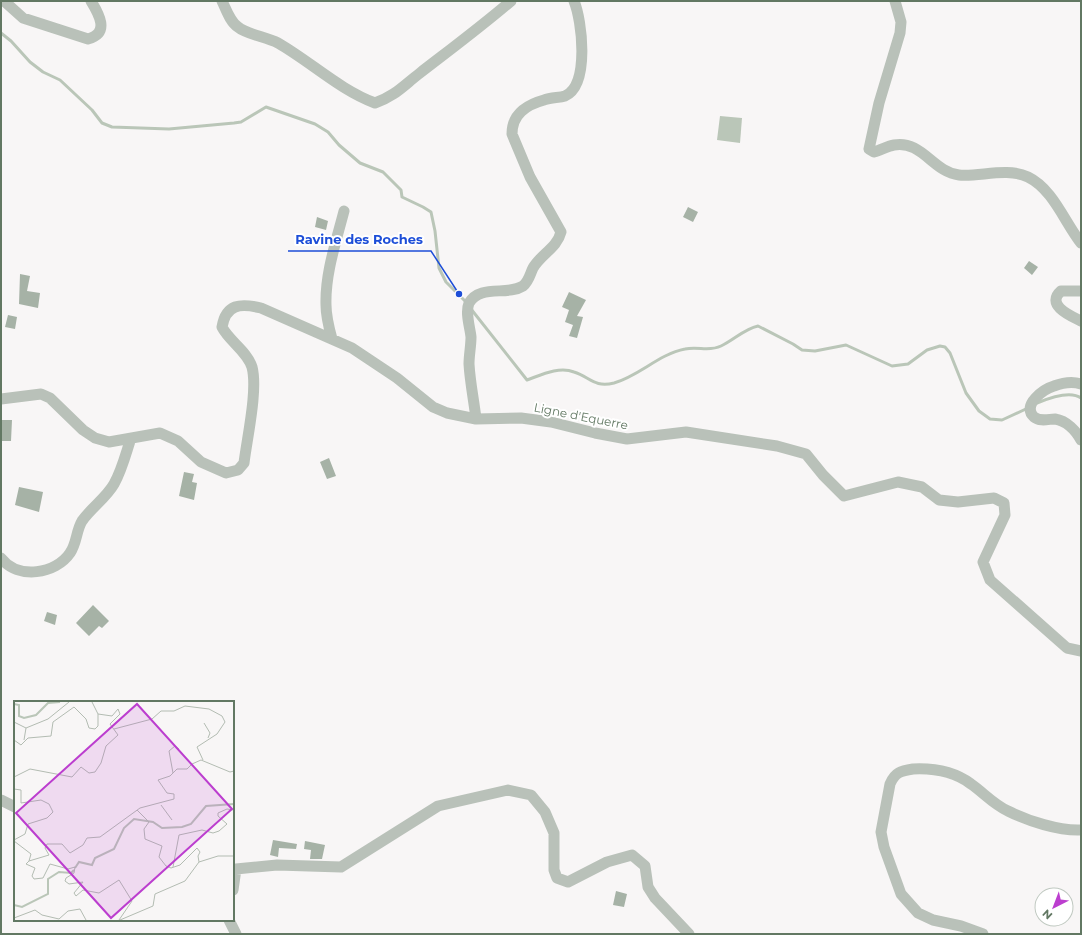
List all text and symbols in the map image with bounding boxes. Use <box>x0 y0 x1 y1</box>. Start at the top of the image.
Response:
callout: Ravine des Roches <box>288 226 431 251</box>
text: Ravine des Roches <box>295 231 423 247</box>
street label: Ligne d'Equerre <box>533 400 629 432</box>
inset map <box>14 701 234 921</box>
north arrow <box>1034 887 1074 927</box>
text: N <box>1039 906 1055 923</box>

